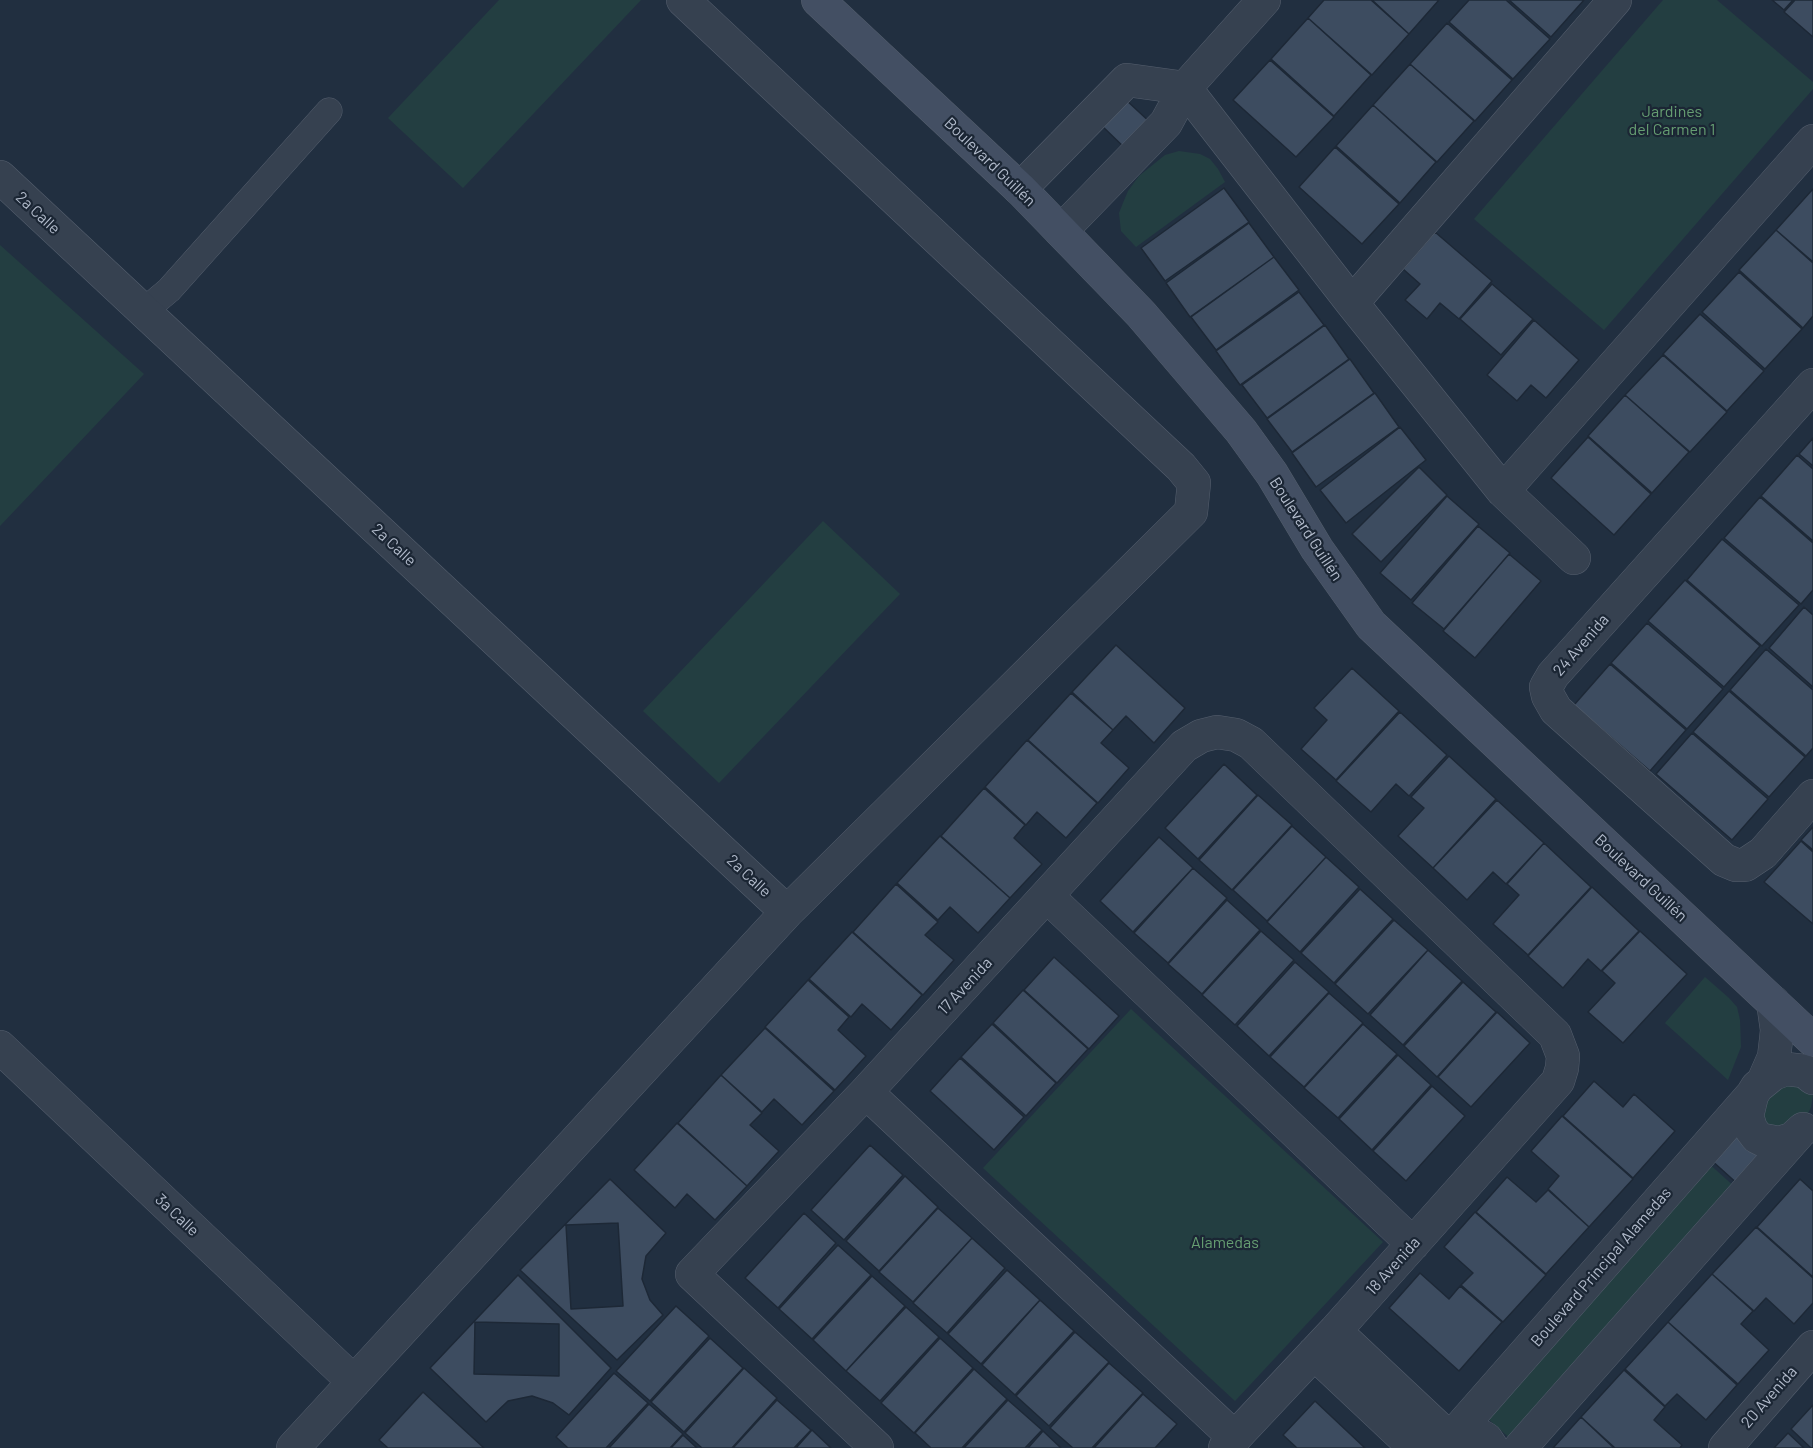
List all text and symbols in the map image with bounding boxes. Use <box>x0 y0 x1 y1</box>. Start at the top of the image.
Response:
park label: Jardines del Carmen 1 <box>1629 102 1715 140</box>
street label: Boulevard Guillén <box>940 114 1040 210</box>
street label: 2a Calle <box>12 188 64 238</box>
street label: Boulevard Guillén <box>1265 474 1347 584</box>
street label: 2a Calle <box>368 520 420 570</box>
street label: 24 Avenida <box>1549 610 1613 680</box>
street label: Boulevard Guillén <box>1591 830 1691 926</box>
street label: 2a Calle <box>723 851 775 901</box>
street label: 17 Avenida <box>934 953 996 1019</box>
street label: Boulevard Principal Alamedas <box>1527 1183 1675 1351</box>
street label: 3a Calle <box>151 1190 203 1240</box>
park label: Alamedas <box>1191 1233 1259 1253</box>
street label: 18 Avenida <box>1362 1233 1424 1299</box>
street label: 20 Avenida <box>1737 1362 1801 1432</box>

